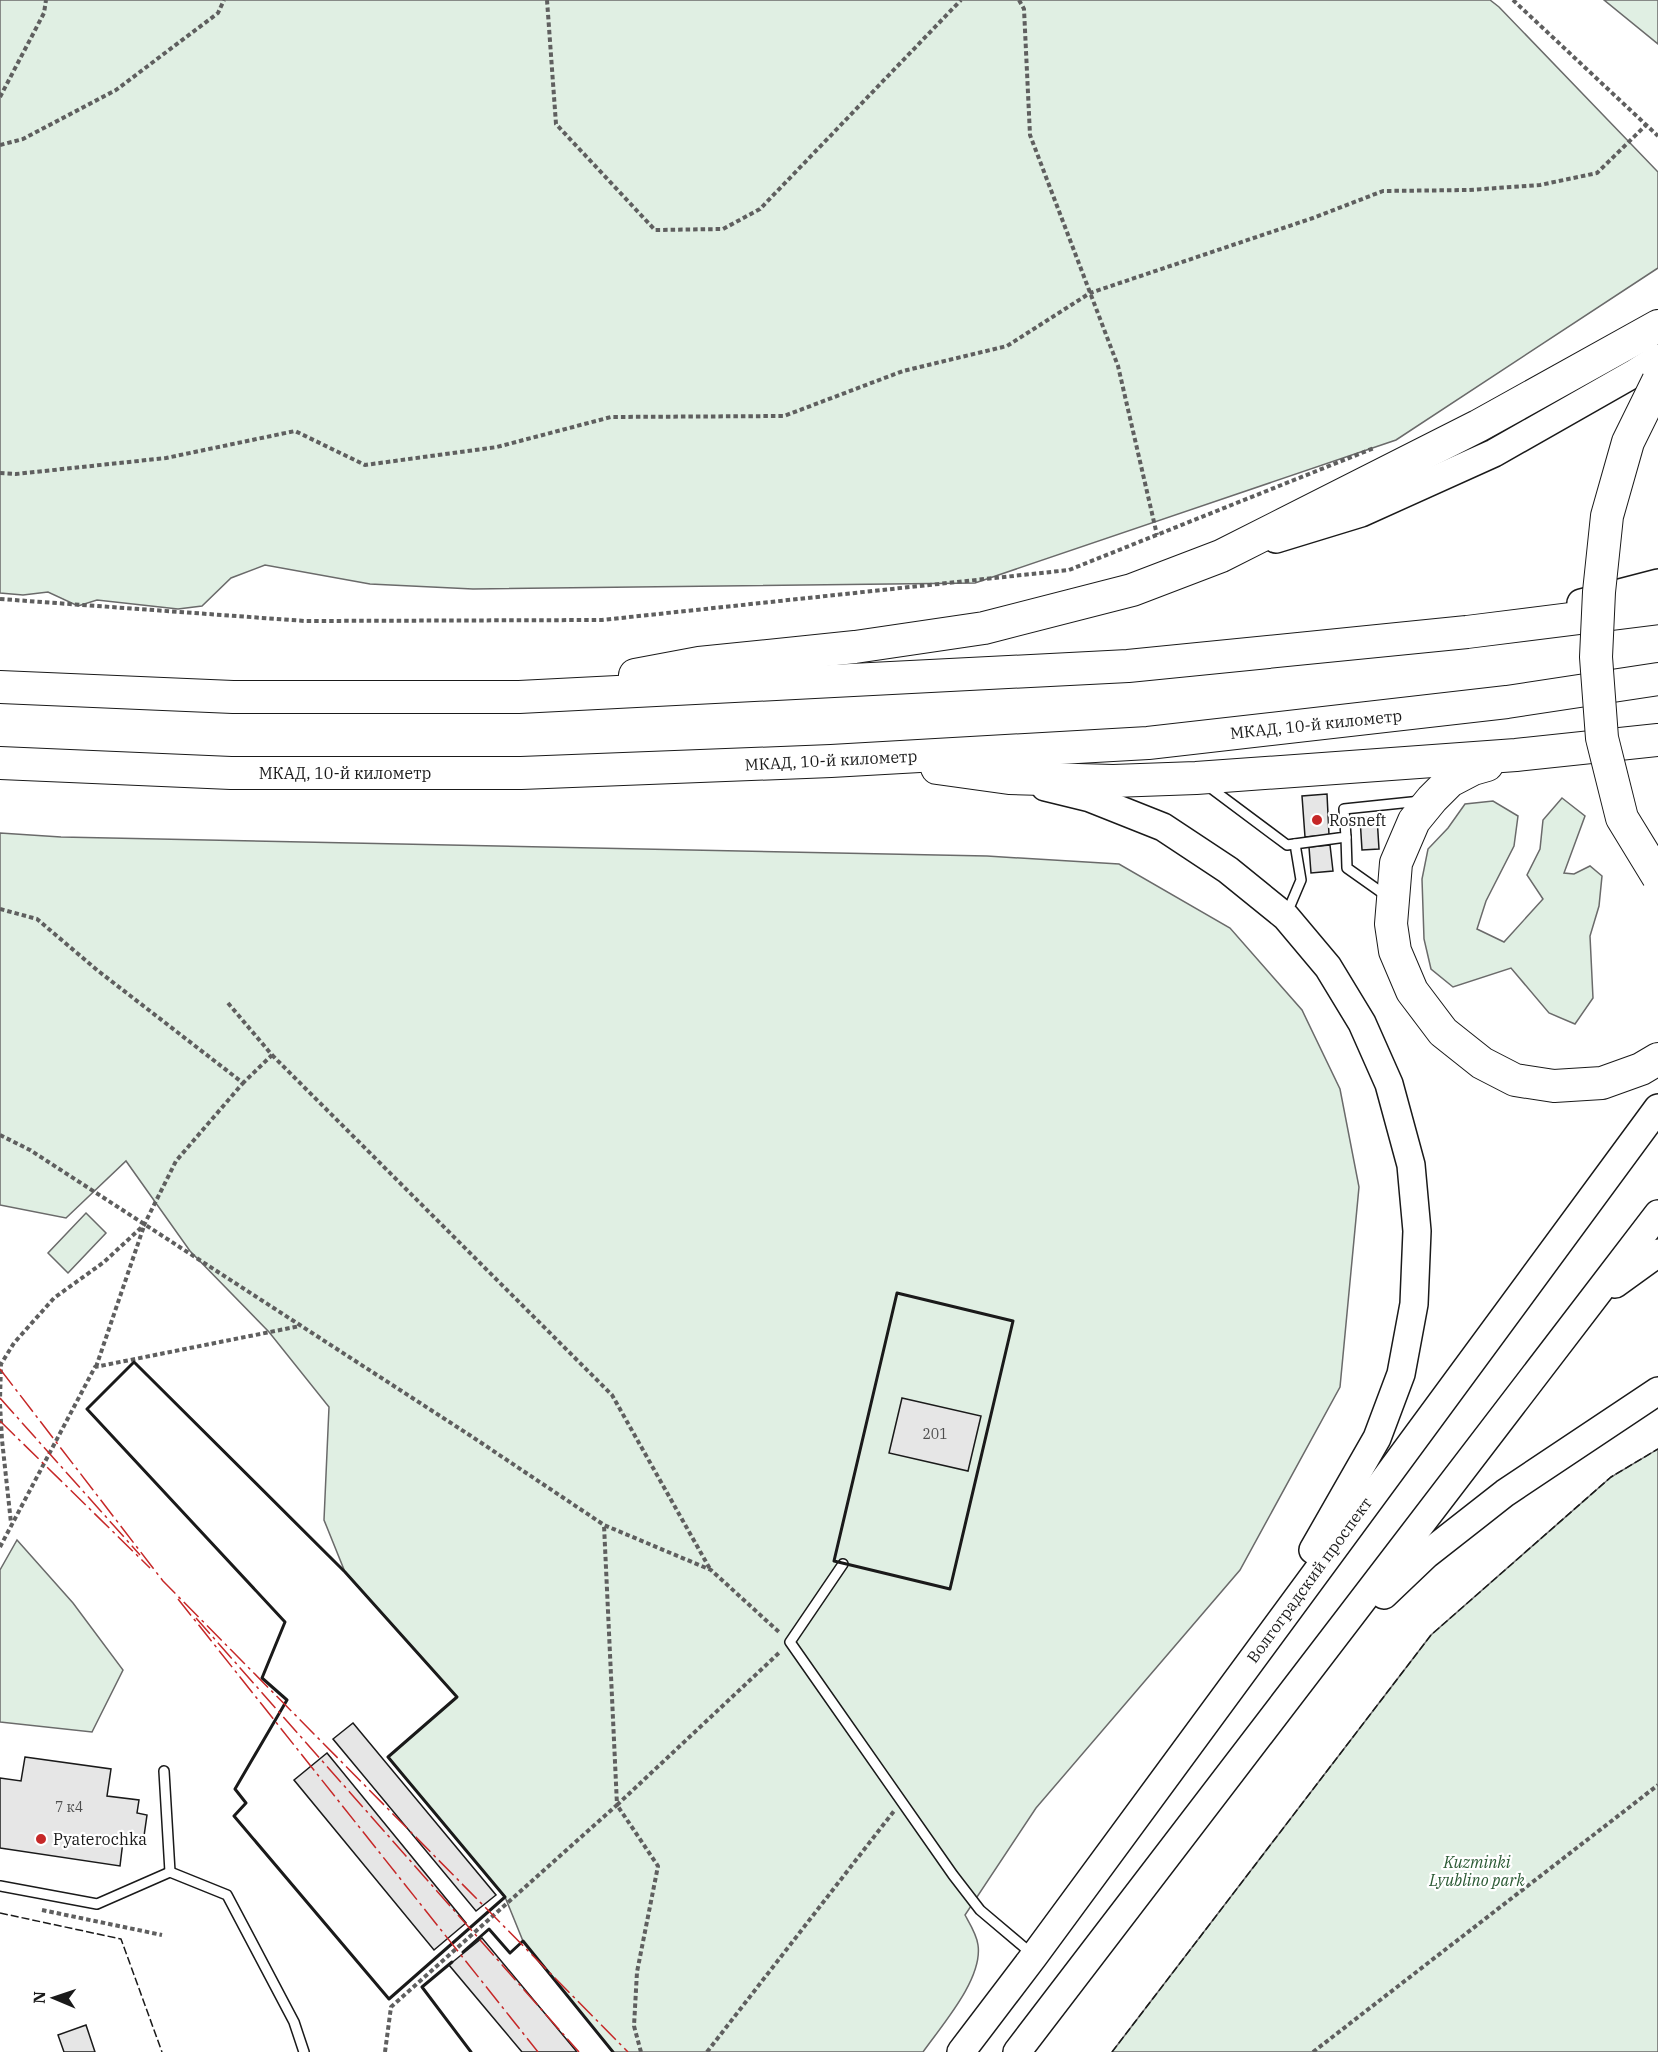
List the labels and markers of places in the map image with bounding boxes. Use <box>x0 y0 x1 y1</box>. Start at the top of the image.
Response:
place label: Rosneft <box>1329 810 1387 830</box>
marker: Rosneft <box>1310 813 1324 827</box>
place label: Pyaterochka <box>53 1829 147 1849</box>
marker: Pyaterochka <box>34 1832 48 1846</box>

